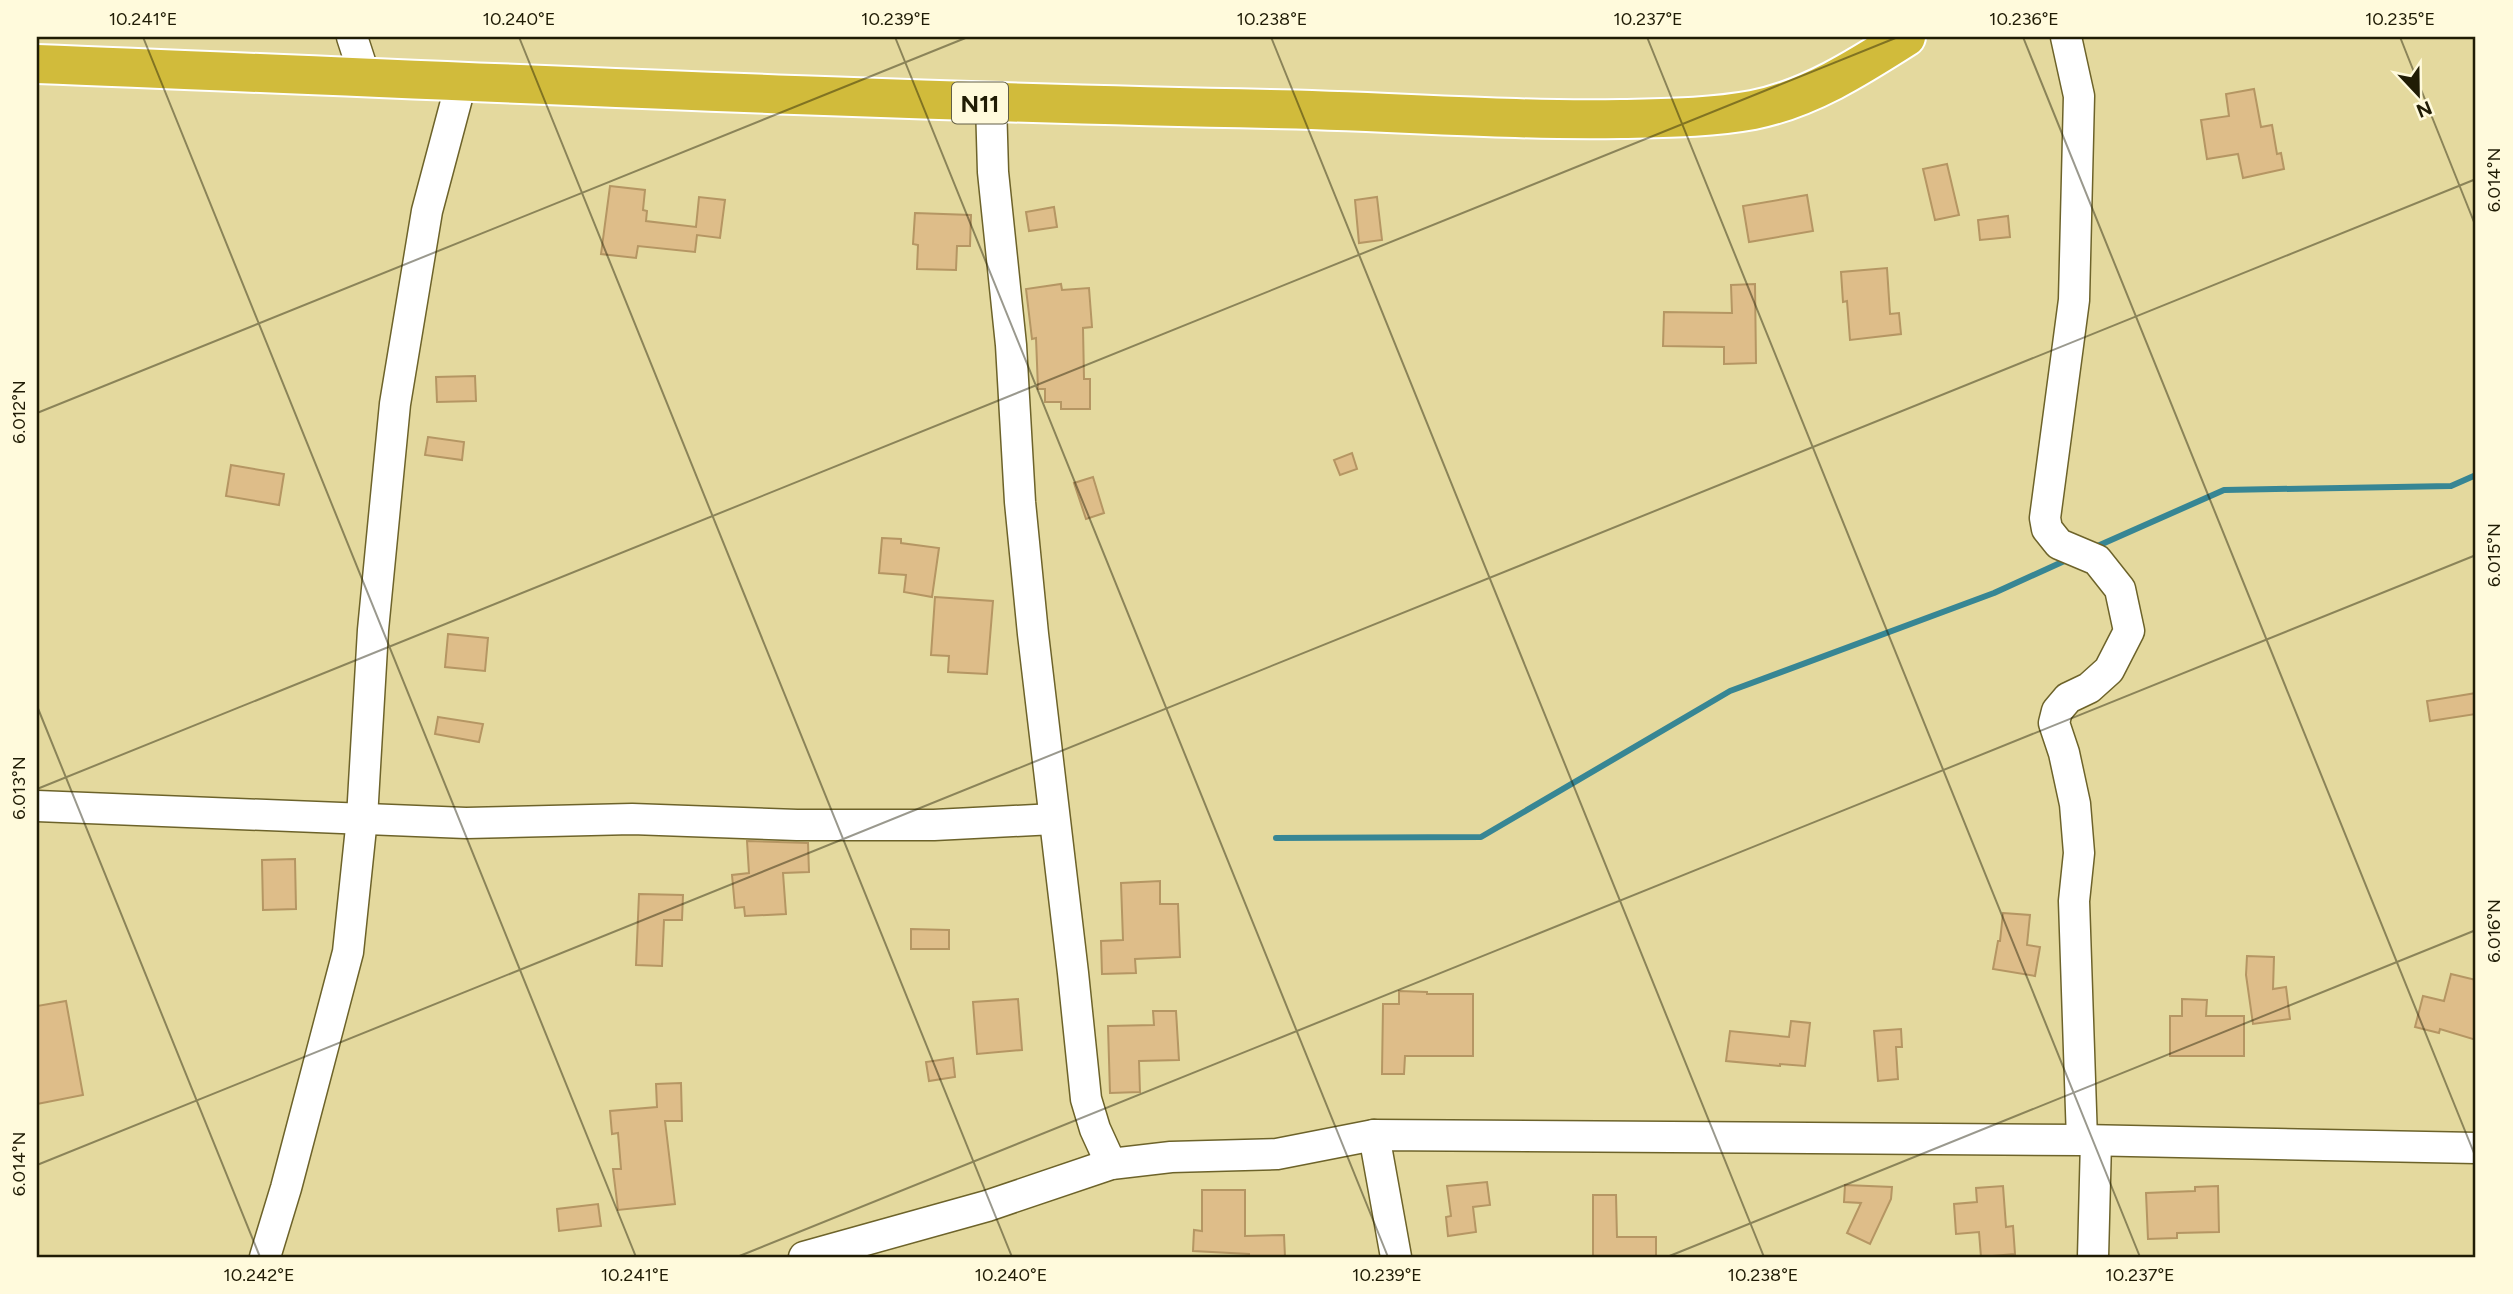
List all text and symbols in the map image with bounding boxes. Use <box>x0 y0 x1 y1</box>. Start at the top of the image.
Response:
text: 10.241°E <box>109 8 177 30</box>
text: 10.240°E <box>483 8 555 30</box>
text: 10.239°E <box>861 8 931 30</box>
text: 10.238°E <box>1237 8 1307 30</box>
text: 10.237°E <box>1613 8 1683 30</box>
text: 10.236°E <box>1989 8 2059 30</box>
text: 10.235°E <box>2365 8 2435 30</box>
north arrow <box>2384 60 2454 130</box>
road number: N11 <box>952 82 1008 124</box>
text: N <box>2413 96 2435 123</box>
text: 6.014°N <box>2483 148 2505 212</box>
text: 6.012°N <box>8 380 30 444</box>
text: 6.015°N <box>2483 523 2505 587</box>
text: 6.013°N <box>8 756 30 820</box>
text: 6.016°N <box>2483 899 2505 963</box>
text: 6.014°N <box>8 1132 30 1196</box>
text: 10.242°E <box>223 1264 295 1286</box>
text: 10.241°E <box>601 1264 669 1286</box>
text: 10.240°E <box>975 1264 1047 1286</box>
text: 10.239°E <box>1352 1264 1422 1286</box>
text: 10.238°E <box>1728 1264 1798 1286</box>
text: 10.237°E <box>2105 1264 2175 1286</box>

